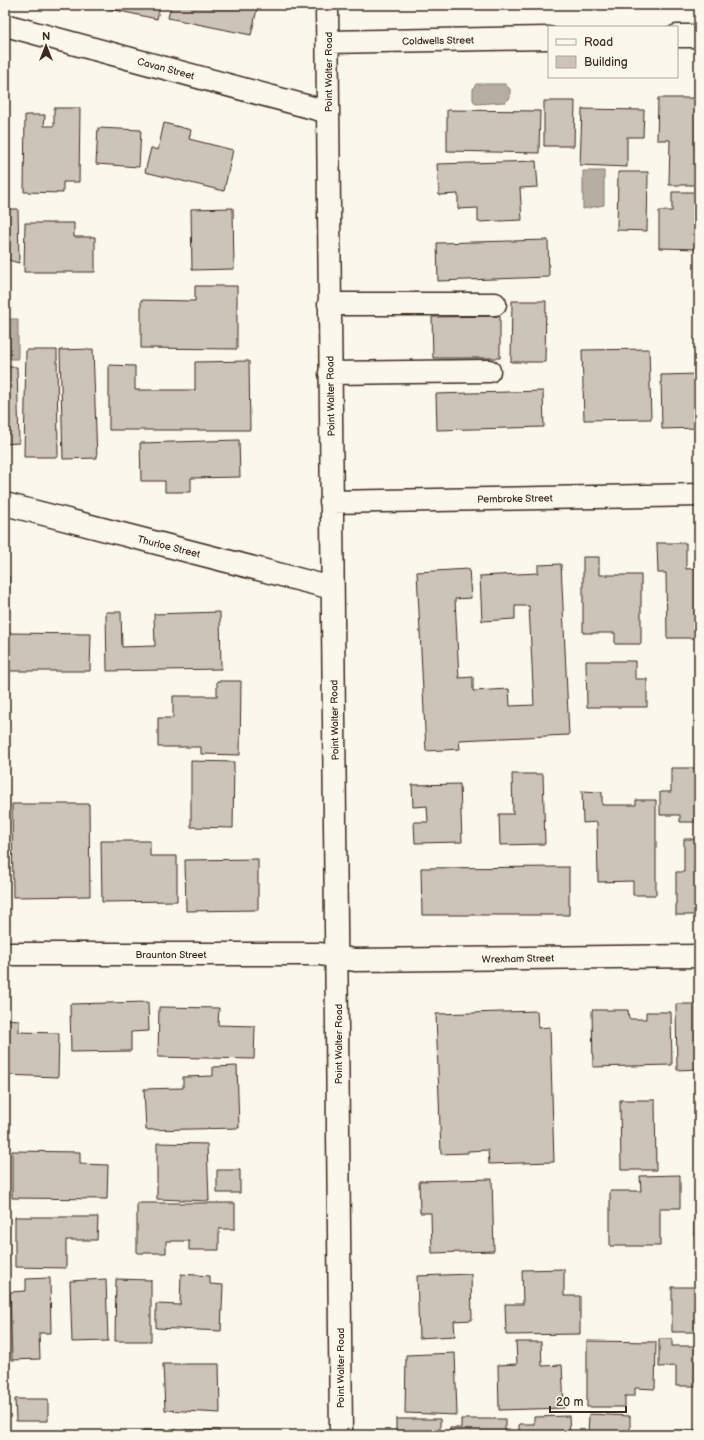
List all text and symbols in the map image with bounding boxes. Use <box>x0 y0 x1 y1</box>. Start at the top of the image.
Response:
north arrow <box>26 26 66 66</box>
legend <box>548 26 678 78</box>
text: N <box>42 30 50 43</box>
street label: Point Walter Road <box>323 31 335 112</box>
street label: Coldwells Street <box>402 34 474 48</box>
text: Road <box>584 35 613 50</box>
text: Building <box>584 55 628 70</box>
street label: Cavan Street <box>136 56 196 82</box>
street label: Point Walter Road <box>324 355 338 436</box>
street label: Pembroke Street <box>477 492 553 506</box>
street label: Thurloe Street <box>136 533 201 561</box>
street label: Point Walter Road <box>328 679 342 760</box>
street label: Braunton Street <box>135 949 207 961</box>
street label: Wrexham Street <box>482 952 554 966</box>
street label: Point Walter Road <box>333 1003 345 1084</box>
street label: Point Walter Road <box>335 1327 347 1408</box>
scale bar <box>550 1388 626 1414</box>
text: 20 m <box>556 1395 583 1410</box>

